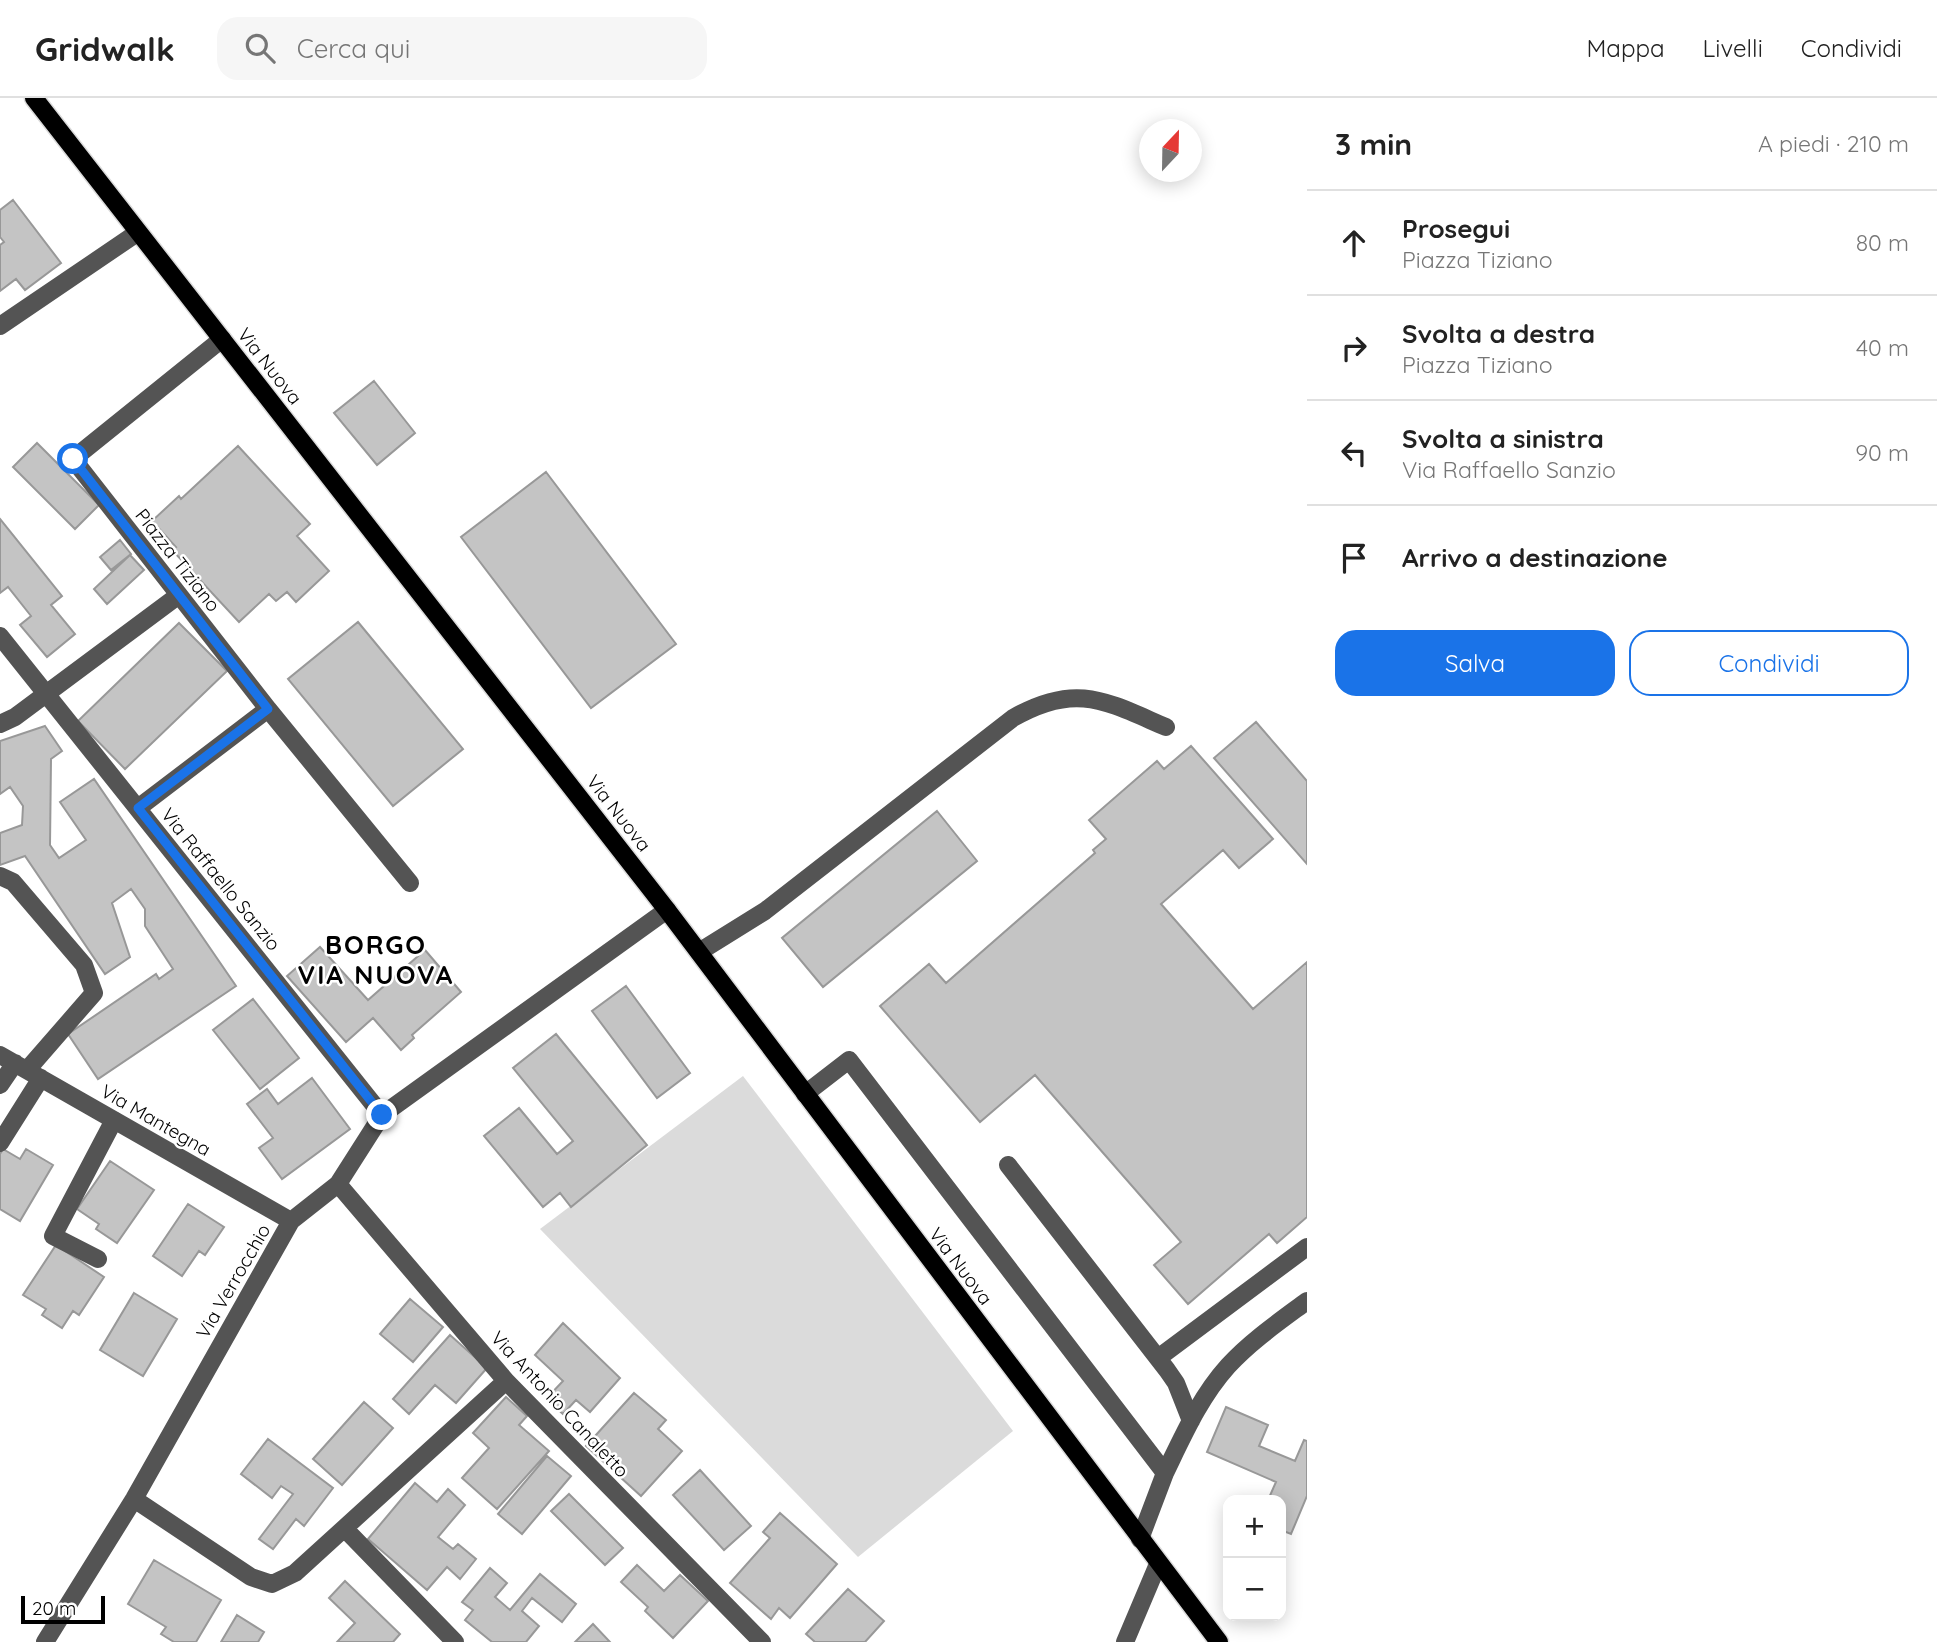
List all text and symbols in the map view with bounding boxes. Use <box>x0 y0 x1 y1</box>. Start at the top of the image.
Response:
search box <box>217 17 707 80</box>
text: Gridwalk <box>35 28 175 69</box>
icon: search <box>241 29 279 67</box>
text: Cerca qui <box>297 32 410 65</box>
text: Mappa <box>1587 33 1665 63</box>
text: Livelli <box>1703 33 1763 63</box>
text: Condividi <box>1801 33 1902 63</box>
north arrow <box>1139 119 1202 182</box>
text: 3 min <box>1335 125 1412 163</box>
text: A piedi · 210 m <box>1758 129 1909 158</box>
text: Prosegui <box>1402 212 1510 245</box>
icon: ahead <box>1335 224 1373 262</box>
text: 80 m <box>1856 228 1909 257</box>
text: Piazza Tiziano <box>1402 245 1553 274</box>
text: Svolta a destra <box>1402 317 1595 350</box>
street label: Via Nuova <box>233 323 307 409</box>
icon: right <box>1335 329 1373 367</box>
text: 40 m <box>1856 333 1909 362</box>
text: Piazza Tiziano <box>1402 350 1553 379</box>
text: Svolta a sinistra <box>1402 422 1604 455</box>
icon: left <box>1335 434 1373 472</box>
text: 90 m <box>1855 438 1909 467</box>
route start <box>57 443 88 474</box>
text: Via Raffaello Sanzio <box>1402 455 1616 484</box>
street label: Piazza Tiziano <box>130 504 226 616</box>
icon: arrive <box>1335 539 1373 577</box>
text: Arrivo a destinazione <box>1402 541 1668 574</box>
button: Salva <box>1335 630 1615 696</box>
button: Condividi <box>1629 630 1909 696</box>
street label: Via Nuova <box>582 770 656 856</box>
street label: Via Raffaello Sanzio <box>156 803 286 955</box>
district label: BORGO VIA NUOVA <box>298 928 454 991</box>
street label: Via Mantegna <box>97 1079 215 1161</box>
route end <box>366 1099 397 1130</box>
street label: Via Verrocchio <box>191 1220 275 1342</box>
street label: Via Nuova <box>924 1222 998 1310</box>
street label: Via Antonio Canaletto <box>486 1326 634 1482</box>
map controls <box>1223 1495 1286 1621</box>
button: + <box>1223 1495 1286 1558</box>
button: − <box>1223 1558 1286 1621</box>
scale bar <box>21 1593 105 1625</box>
text: 20 m <box>32 1596 76 1620</box>

